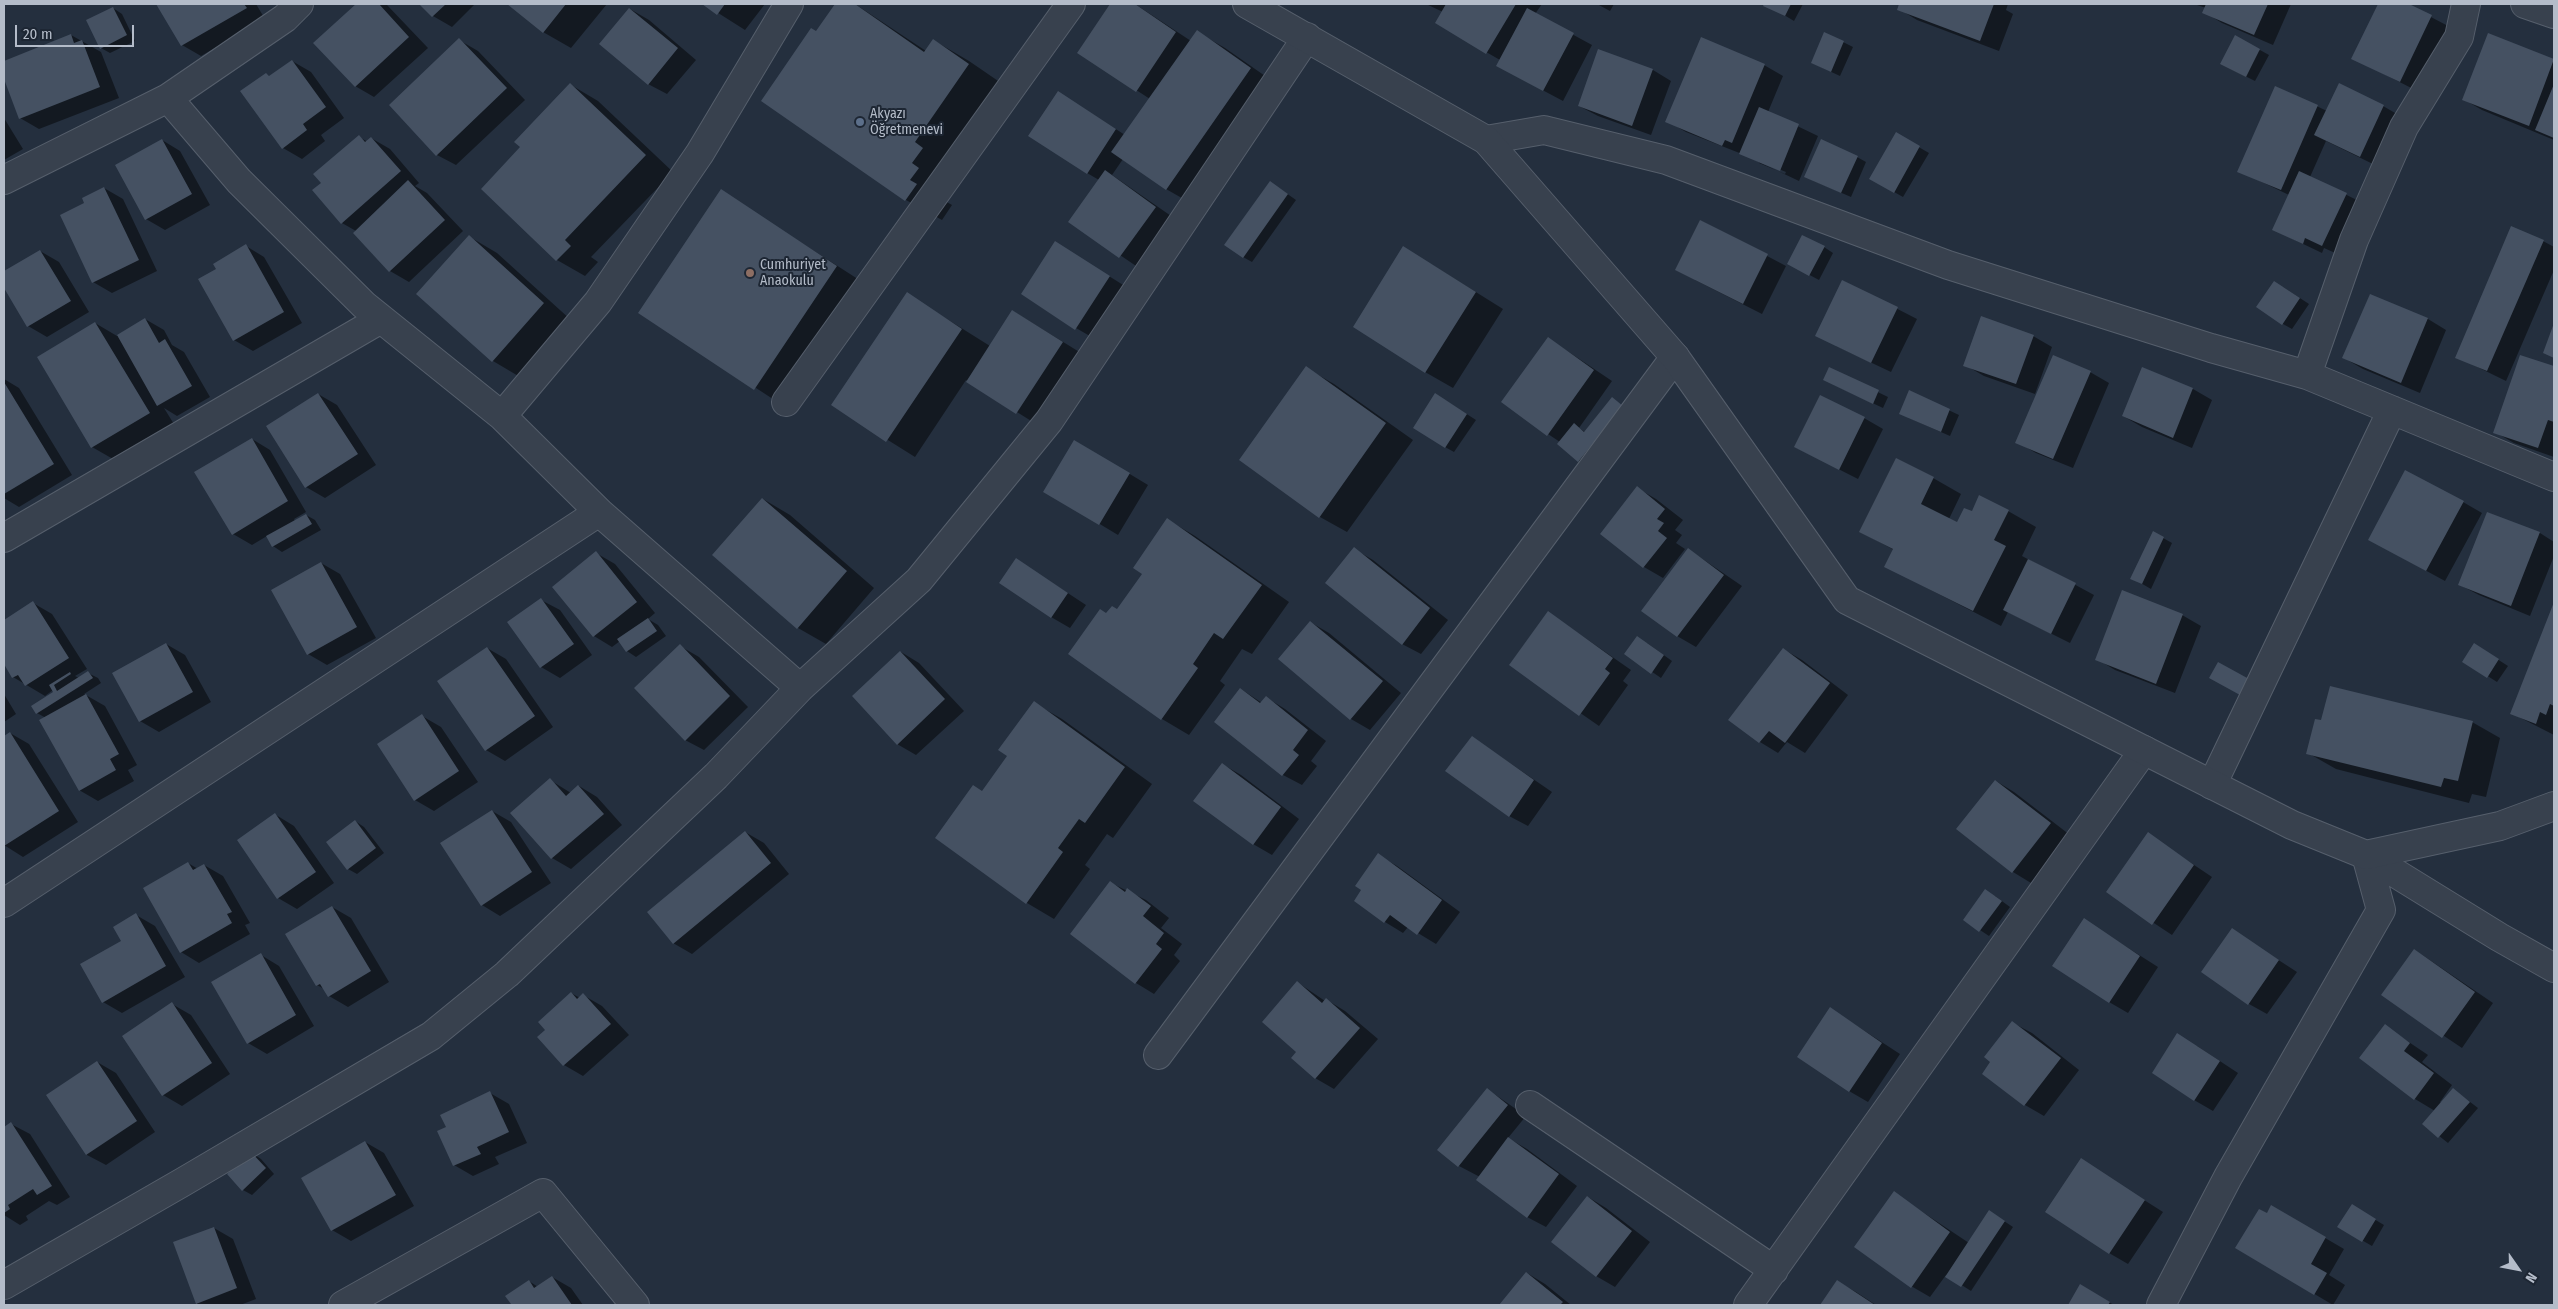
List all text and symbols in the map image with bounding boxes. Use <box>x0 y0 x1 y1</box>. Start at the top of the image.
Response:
scale bar <box>18 15 136 47</box>
text: 20 m <box>23 25 53 43</box>
place label: Akyazı Öğretmenevi <box>870 106 943 138</box>
marker: Akyazı Öğretmenevi <box>854 116 866 128</box>
place label: Cumhuriyet Anaokulu <box>760 257 826 290</box>
marker: Cumhuriyet Anaokulu <box>744 267 756 279</box>
north arrow <box>2493 1244 2543 1294</box>
text: N <box>2522 1269 2540 1286</box>

